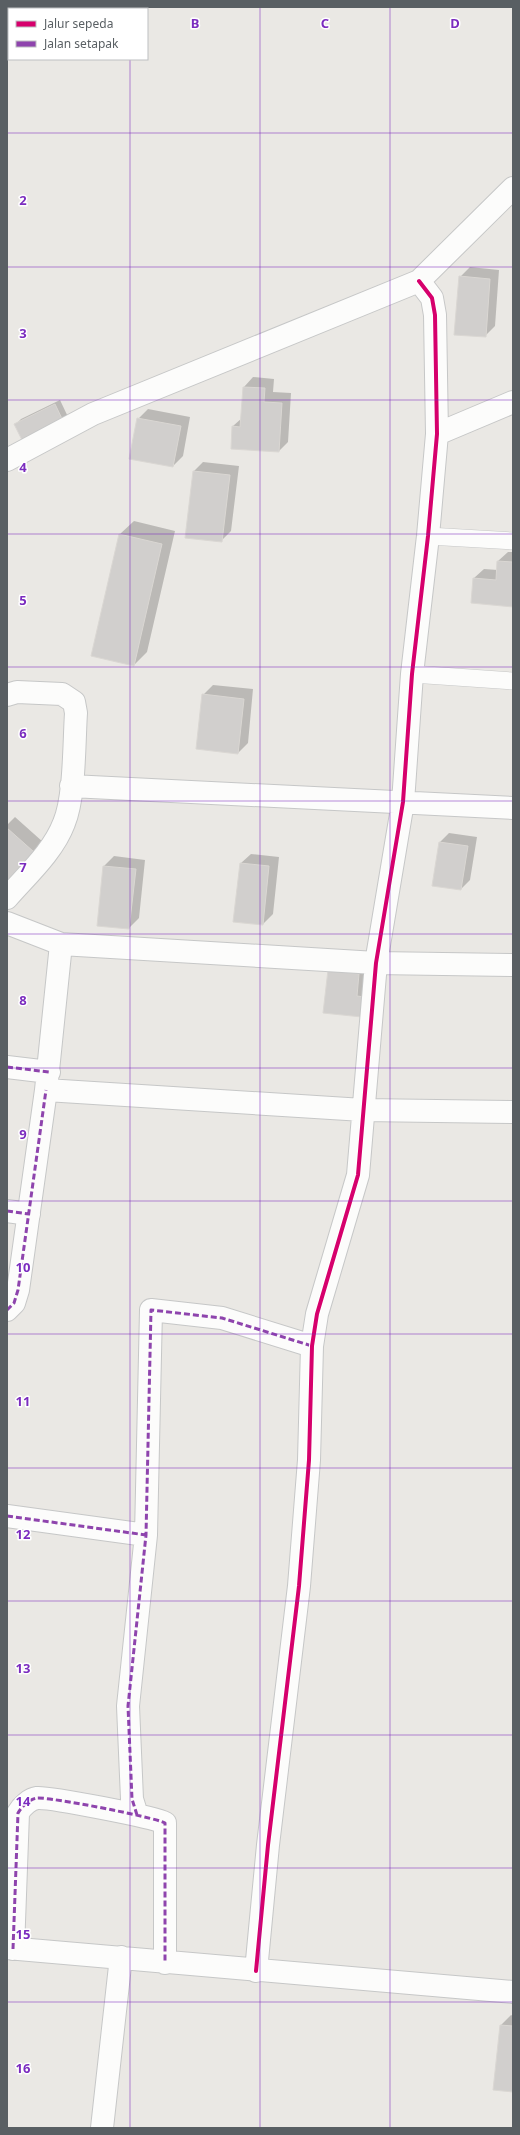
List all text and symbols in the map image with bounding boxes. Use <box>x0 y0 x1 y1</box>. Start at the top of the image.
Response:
legend <box>8 8 148 60</box>
text: B <box>191 14 199 32</box>
text: C <box>321 14 329 32</box>
text: D <box>450 14 460 32</box>
text: Jalur sepeda <box>43 15 113 32</box>
text: Jalan setapak <box>43 35 119 52</box>
text: 2 <box>19 191 27 209</box>
text: 3 <box>19 324 27 342</box>
text: 4 <box>19 458 27 476</box>
text: 5 <box>19 591 27 609</box>
text: 6 <box>19 724 27 742</box>
text: 7 <box>19 858 27 876</box>
text: 8 <box>19 991 27 1009</box>
text: 9 <box>19 1125 27 1143</box>
text: 10 <box>16 1258 30 1276</box>
text: 11 <box>16 1392 30 1410</box>
text: 12 <box>16 1525 30 1543</box>
text: 13 <box>16 1659 30 1677</box>
text: 14 <box>16 1792 31 1810</box>
text: 15 <box>16 1925 30 1943</box>
text: 16 <box>16 2059 30 2077</box>

